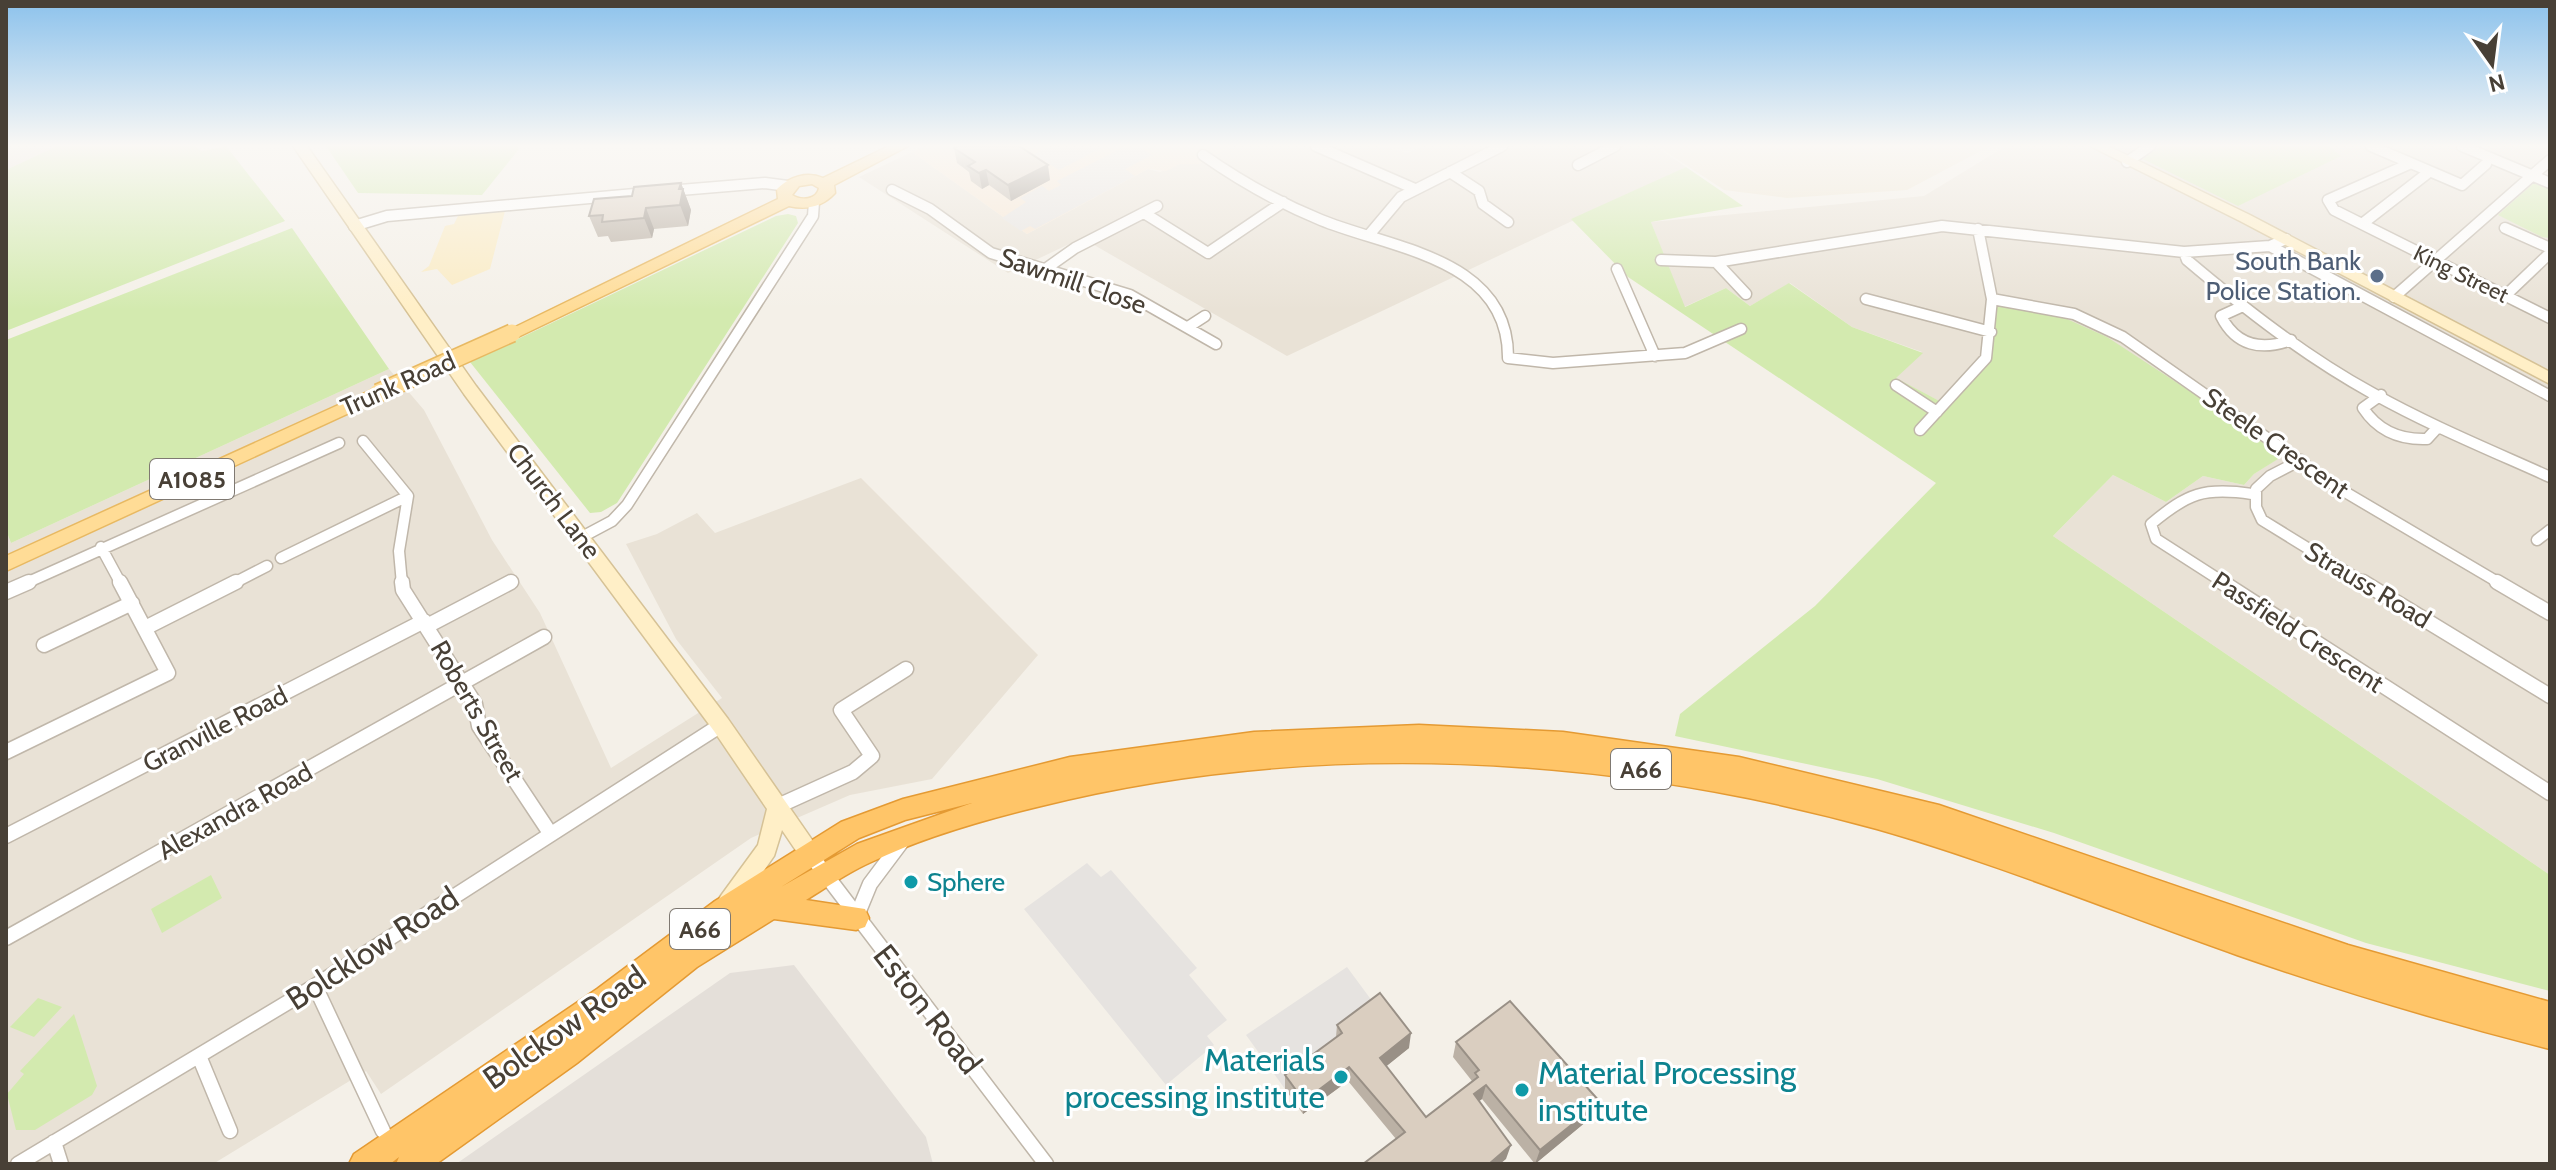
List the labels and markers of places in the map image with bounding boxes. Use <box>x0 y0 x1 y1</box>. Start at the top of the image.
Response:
place label: South Bank Police Station. <box>2205 245 2361 307</box>
marker: South Bank Police Station. <box>2368 267 2386 285</box>
place label: Sphere <box>927 866 1005 898</box>
marker: Sphere <box>902 873 920 891</box>
place label: Materials processing institute <box>1065 1040 1325 1116</box>
place label: Material Processing institute <box>1538 1053 1797 1129</box>
marker: Materials processing institute <box>1332 1068 1350 1086</box>
marker: Material Processing institute <box>1513 1081 1531 1099</box>

